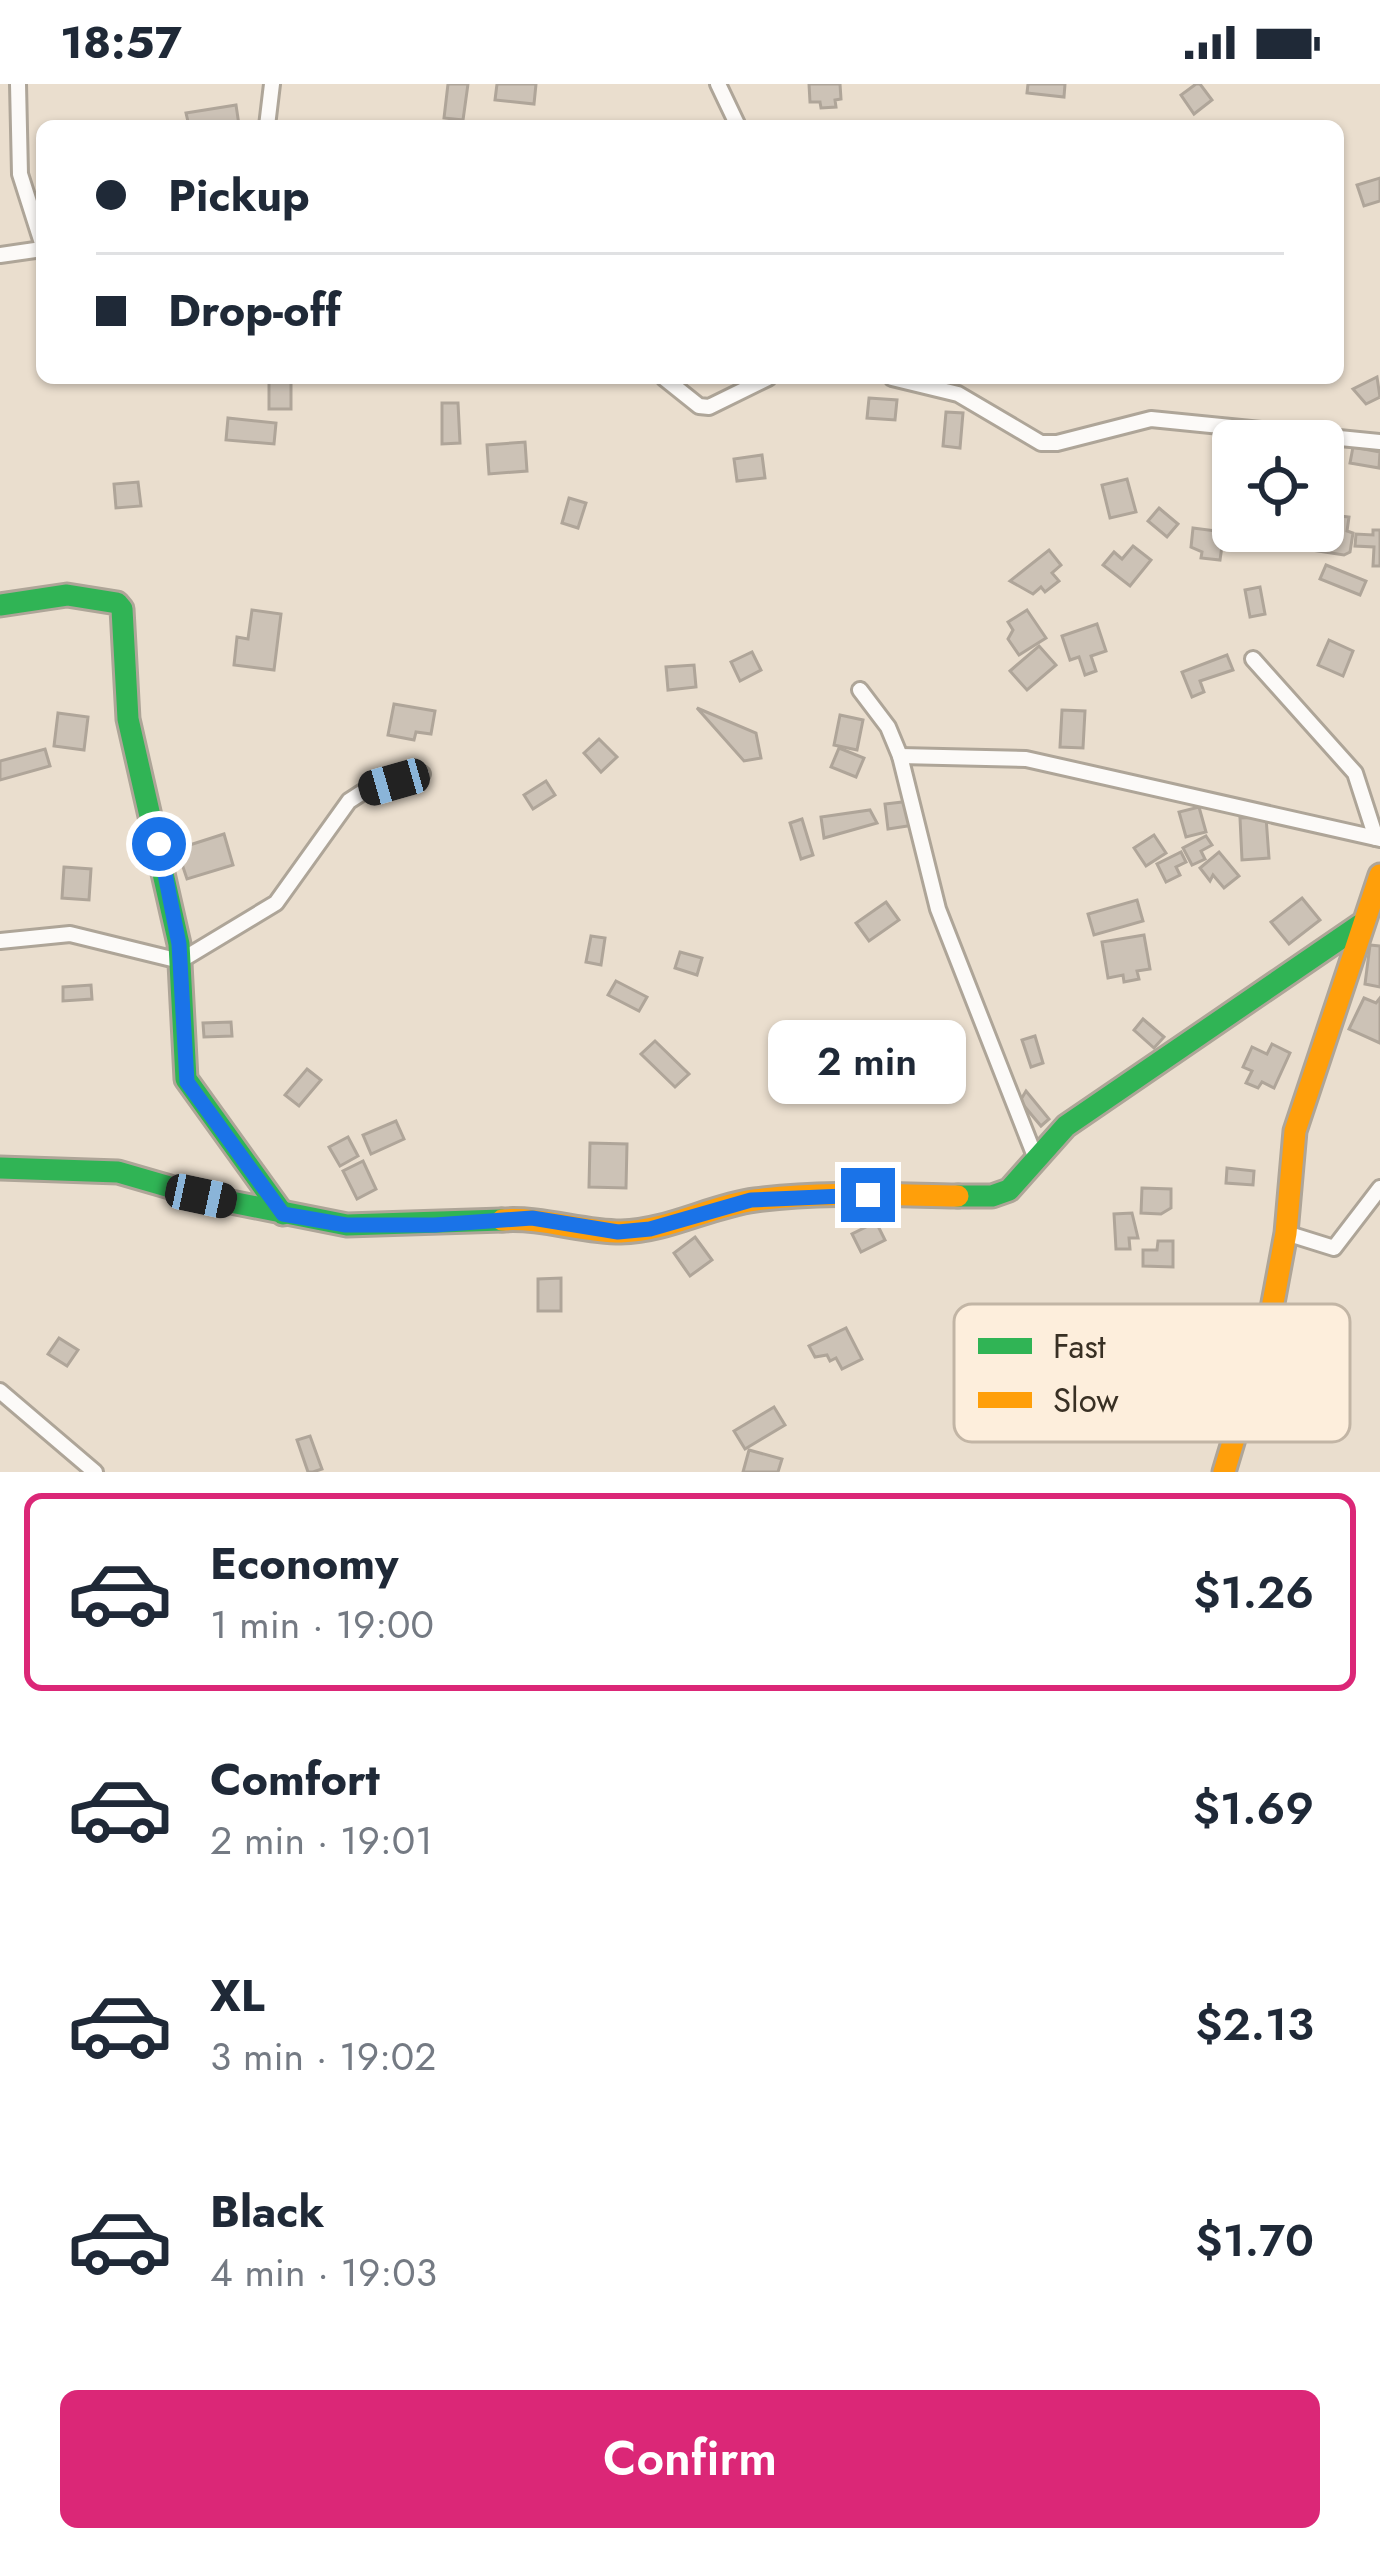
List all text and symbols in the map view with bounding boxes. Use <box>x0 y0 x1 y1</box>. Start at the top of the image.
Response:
text: 18:57 <box>60 10 182 75</box>
text: Pickup <box>168 163 310 228</box>
text: Drop-off <box>168 278 341 343</box>
map controls <box>1212 420 1344 552</box>
button: locate <box>1212 420 1344 552</box>
car <box>354 755 434 809</box>
route start <box>132 817 186 871</box>
callout: 2 min <box>769 1021 967 1105</box>
text: 2 min <box>817 1033 917 1090</box>
route end <box>841 1168 895 1222</box>
car <box>162 1171 240 1221</box>
legend <box>954 1304 1350 1442</box>
text: Fast <box>1053 1323 1106 1370</box>
text: Slow <box>1053 1377 1119 1424</box>
text: Economy <box>210 1531 398 1596</box>
icon: car <box>66 1538 174 1646</box>
text: $1.26 <box>1193 1560 1314 1625</box>
text: 1 min · 19:00 <box>210 1596 434 1653</box>
text: Comfort <box>210 1747 380 1812</box>
icon: car <box>66 1754 174 1862</box>
text: $1.69 <box>1193 1776 1314 1841</box>
text: 2 min · 19:01 <box>210 1812 433 1869</box>
text: XL <box>210 1963 265 2028</box>
icon: car <box>66 1970 174 2078</box>
text: $2.13 <box>1195 1992 1314 2057</box>
text: 3 min · 19:02 <box>210 2028 436 2085</box>
text: Black <box>210 2179 324 2244</box>
icon: car <box>66 2186 174 2294</box>
text: $1.70 <box>1195 2208 1314 2273</box>
text: 4 min · 19:03 <box>210 2244 437 2301</box>
button: Confirm <box>60 2390 1320 2528</box>

